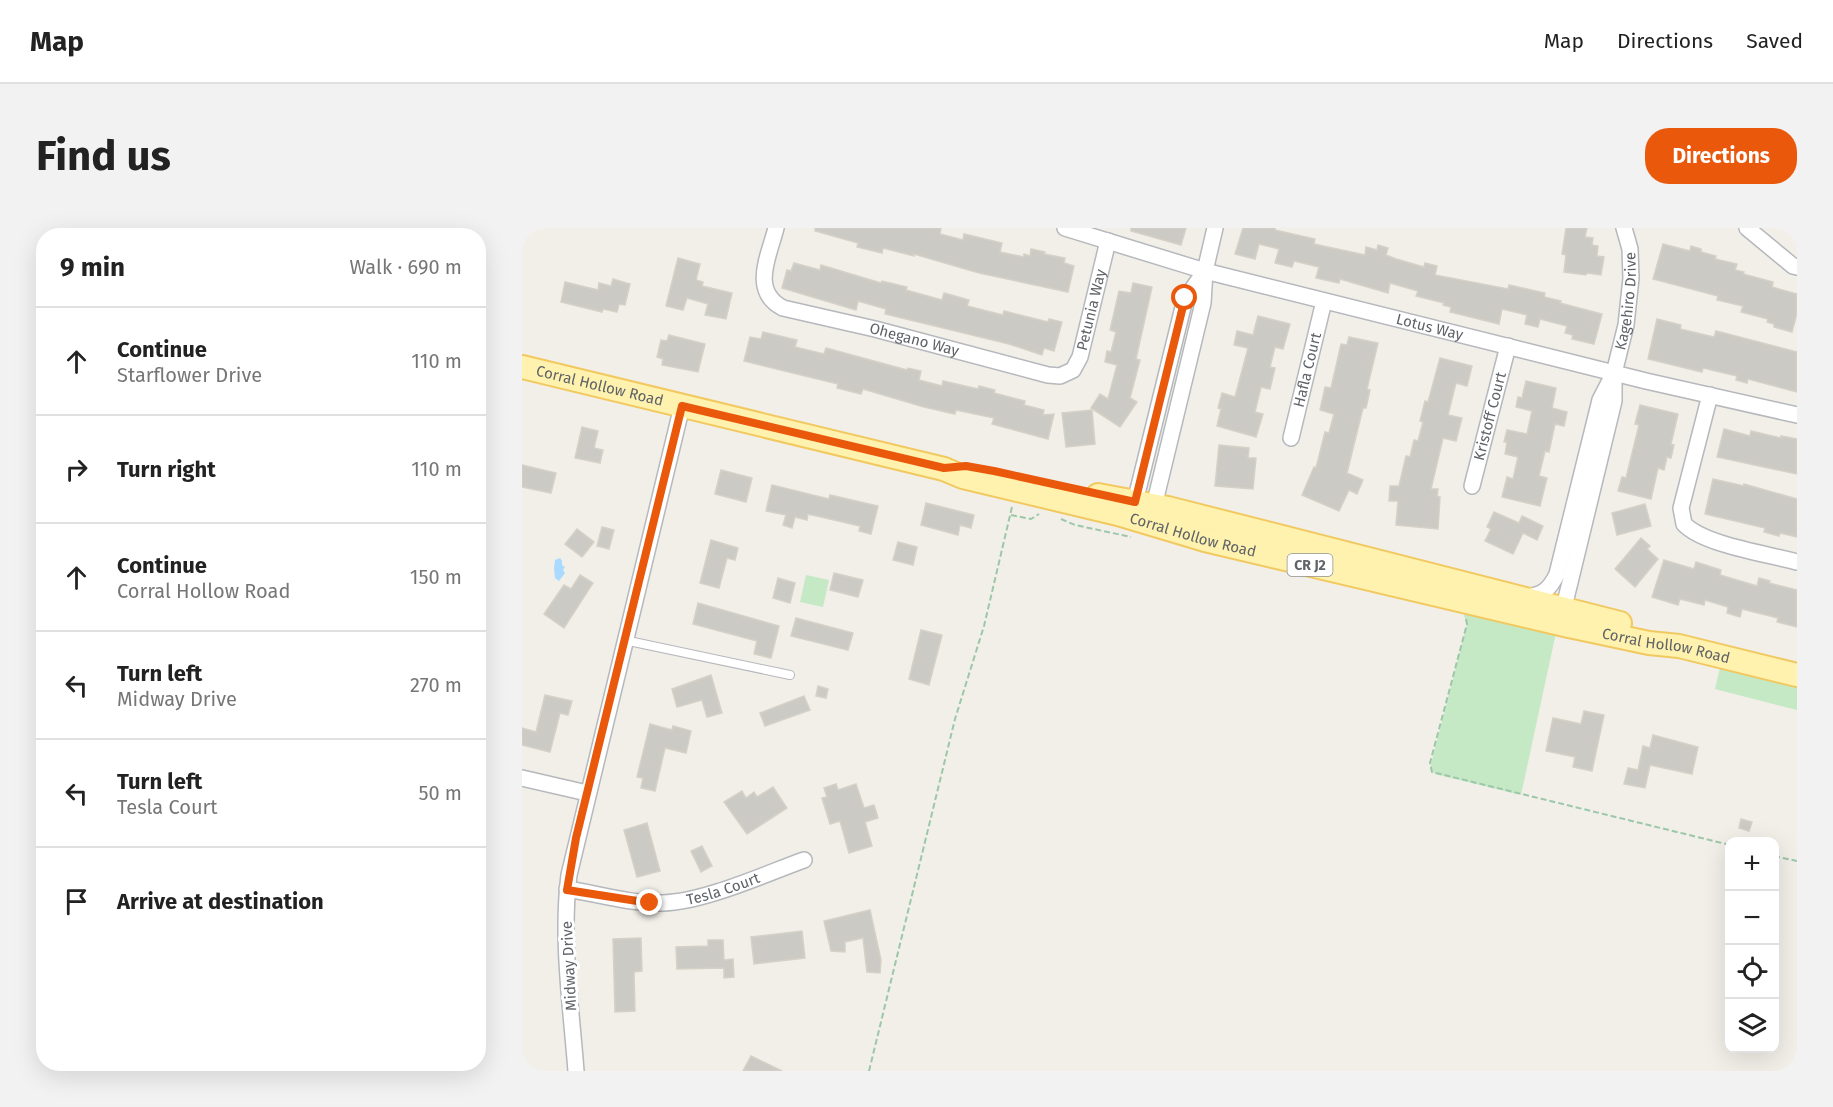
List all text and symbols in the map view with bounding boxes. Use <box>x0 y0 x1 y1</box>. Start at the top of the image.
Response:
text: Map <box>30 25 84 58</box>
text: Map <box>1544 28 1584 54</box>
text: Directions <box>1617 28 1713 54</box>
text: Saved <box>1746 28 1803 54</box>
button: Directions <box>1645 128 1797 184</box>
text: Find us <box>36 131 171 181</box>
text: 9 min <box>60 252 125 283</box>
street label: Kagehiro Drive <box>1611 252 1640 352</box>
text: Walk · 690 m <box>349 255 462 279</box>
street label: Petunia Way <box>1073 267 1110 352</box>
route start <box>1171 284 1197 310</box>
street label: Lotus Way <box>1394 310 1466 344</box>
street label: Ohegano Way <box>868 319 962 360</box>
street label: Hafla Court <box>1290 330 1325 409</box>
text: Continue <box>117 336 207 363</box>
icon: ahead <box>60 345 93 378</box>
text: 110 m <box>411 349 462 373</box>
street label: Corral Hollow Road <box>534 362 665 410</box>
text: Starflower Drive <box>117 363 262 387</box>
street label: Kristoff Court <box>1470 370 1510 462</box>
icon: right <box>60 453 93 486</box>
text: Turn right <box>117 456 216 483</box>
text: 110 m <box>411 457 462 481</box>
street label: Corral Hollow Road <box>1128 509 1258 561</box>
text: Continue <box>117 552 207 579</box>
road number: CR J2 <box>1288 554 1332 576</box>
icon: ahead <box>60 561 93 594</box>
text: 150 m <box>410 565 462 589</box>
text: Corral Hollow Road <box>117 579 290 603</box>
street label: Corral Hollow Road <box>1600 624 1732 667</box>
text: Turn left <box>117 660 202 687</box>
icon: left <box>60 669 93 702</box>
text: 270 m <box>410 673 462 697</box>
text: Midway Drive <box>117 687 237 711</box>
text: Turn left <box>117 768 202 795</box>
icon: left <box>60 777 93 810</box>
text: 50 m <box>418 781 462 805</box>
text: Tesla Court <box>117 795 217 819</box>
map controls <box>1725 837 1779 1053</box>
button: + <box>1725 837 1779 891</box>
street label: Tesla Court <box>685 869 763 909</box>
icon: arrive <box>60 885 93 918</box>
text: Arrive at destination <box>117 888 324 915</box>
route end <box>636 889 662 915</box>
button: − <box>1725 891 1779 945</box>
street label: Midway Drive <box>558 921 580 1011</box>
button: locate <box>1725 945 1779 999</box>
button: layers <box>1725 999 1779 1053</box>

